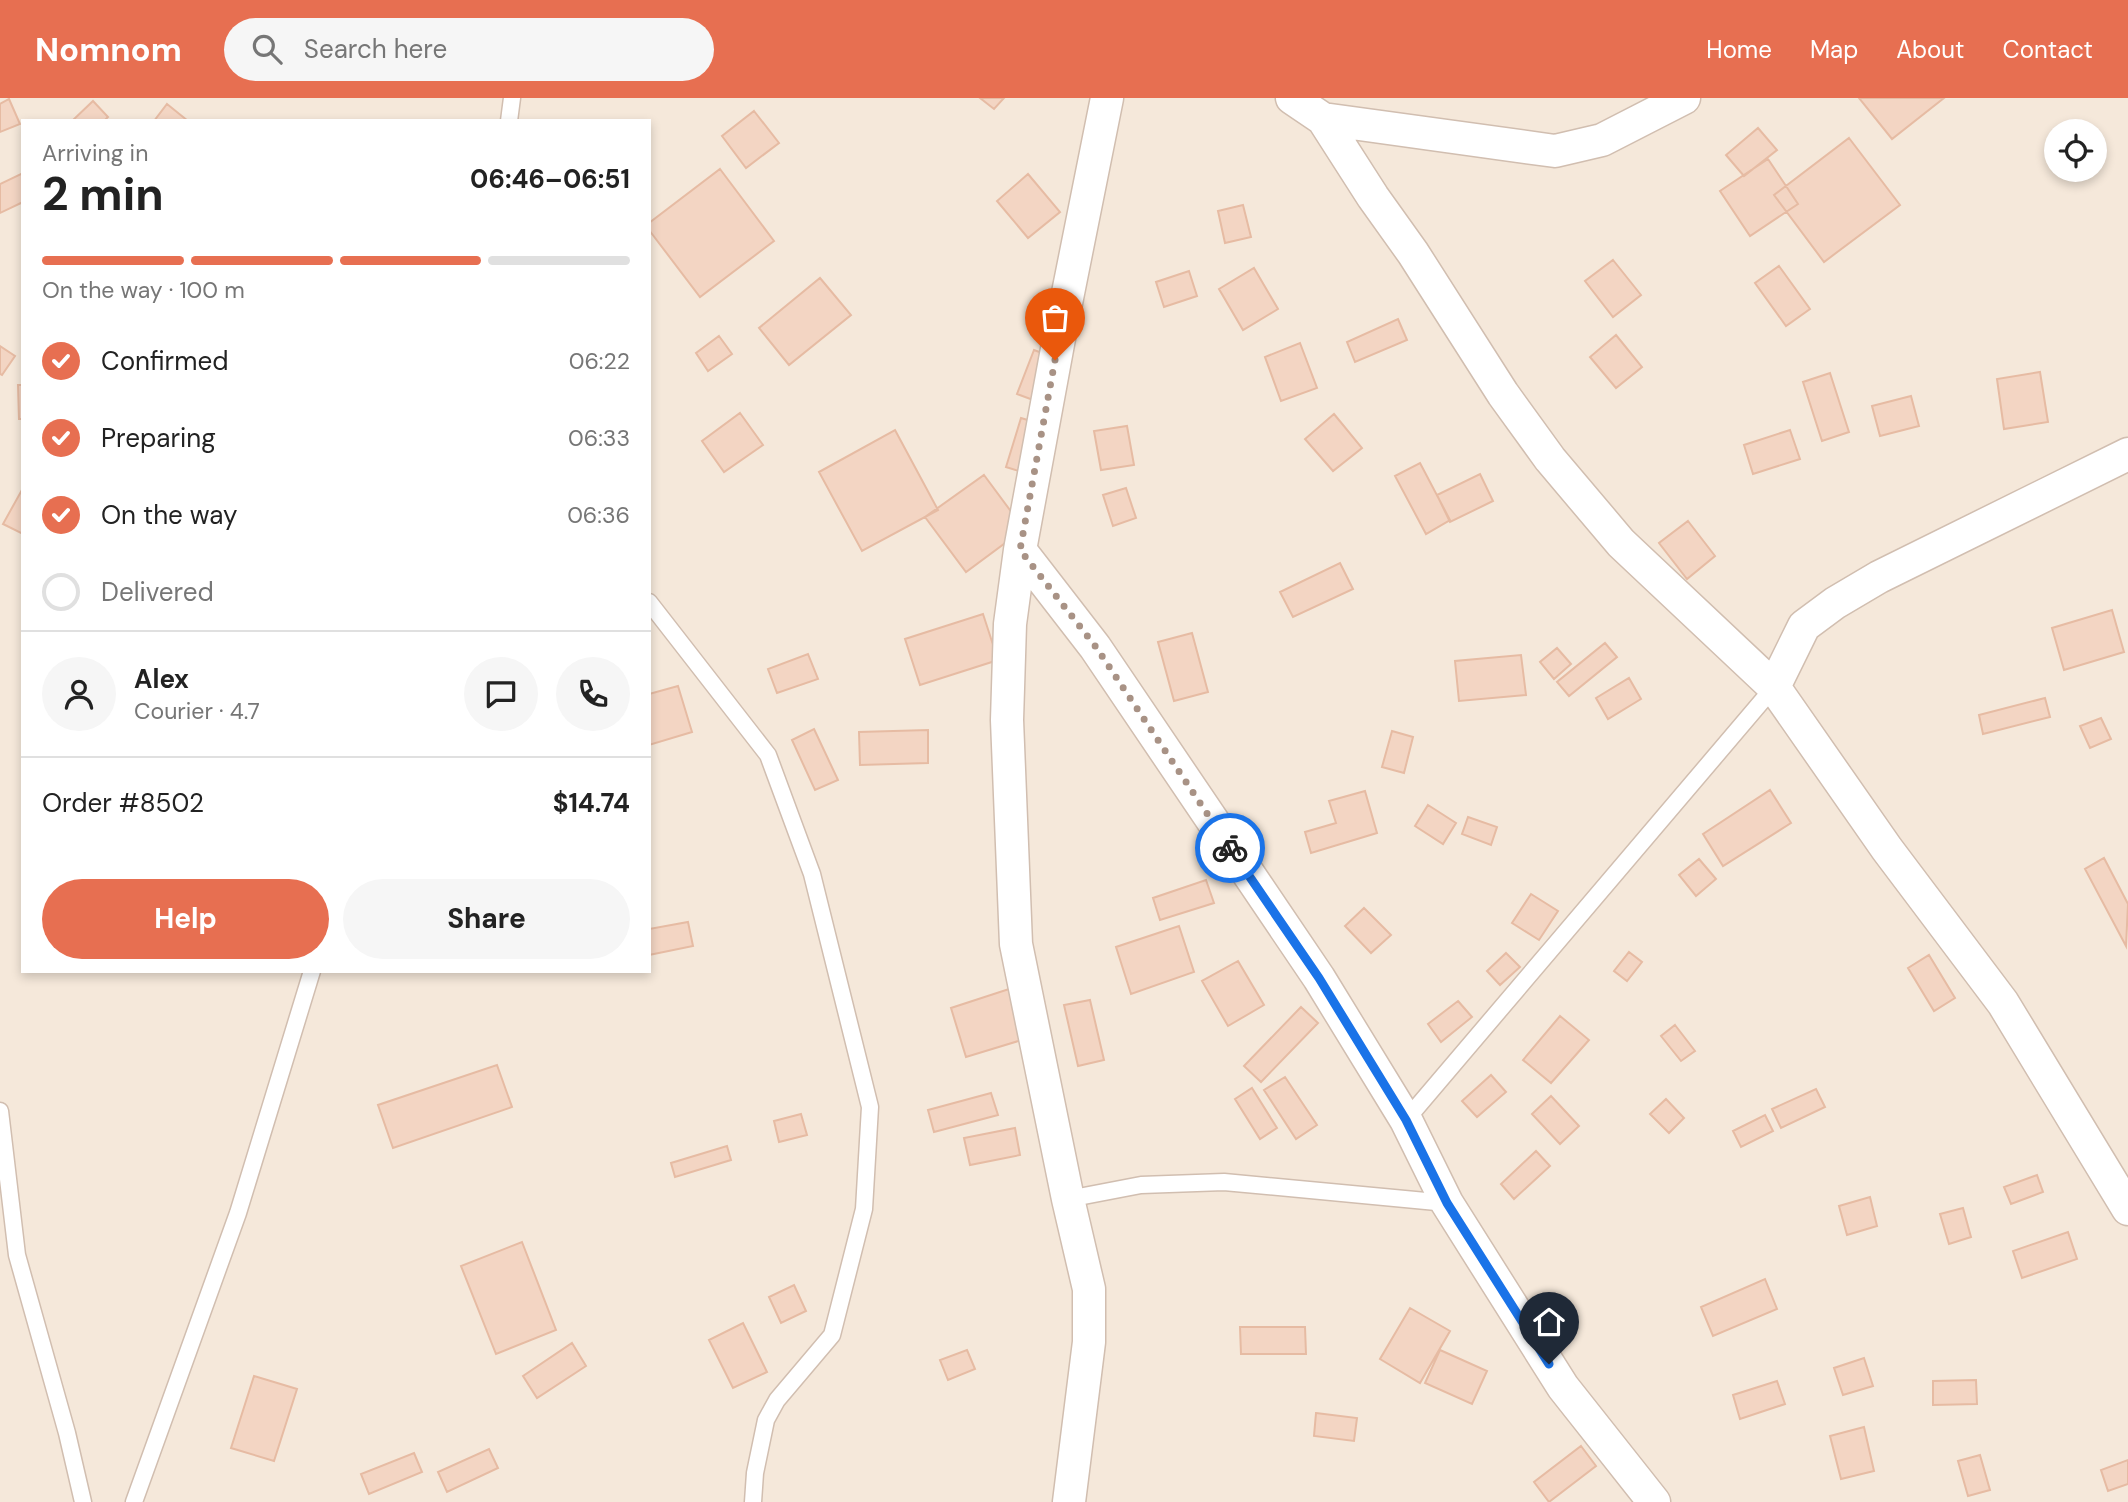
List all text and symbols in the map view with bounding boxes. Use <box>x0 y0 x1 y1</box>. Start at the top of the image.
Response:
search box <box>224 18 714 81</box>
text: Nomnom <box>35 28 182 71</box>
icon: search <box>248 30 286 68</box>
text: Search here <box>304 32 447 66</box>
text: Home <box>1706 34 1772 65</box>
text: Map <box>1810 34 1858 65</box>
text: About <box>1896 34 1965 65</box>
text: Contact <box>2003 34 2093 65</box>
map controls <box>2044 119 2107 182</box>
button: locate <box>2044 119 2107 182</box>
text: Arriving in <box>42 138 148 168</box>
text: 06:46–06:51 <box>470 162 630 196</box>
text: 2 min <box>42 164 164 224</box>
text: On the way · 100 m <box>42 275 245 305</box>
pin <box>1025 288 1085 360</box>
icon: bag <box>1036 299 1074 337</box>
icon: check <box>42 342 80 380</box>
text: Confirmed <box>101 344 228 378</box>
text: 06:22 <box>569 346 630 376</box>
icon: check <box>42 419 80 457</box>
text: Preparing <box>101 421 216 455</box>
text: 06:33 <box>568 423 630 453</box>
icon: check <box>42 496 80 534</box>
text: On the way <box>101 498 237 532</box>
text: 06:36 <box>567 500 630 530</box>
text: Delivered <box>101 575 214 609</box>
button: person <box>42 657 116 731</box>
button: chat <box>464 657 538 731</box>
button: phone <box>556 657 630 731</box>
text: Alex <box>134 662 189 696</box>
text: Courier · 4.7 <box>134 696 260 726</box>
text: Order #8502 <box>42 786 204 820</box>
text: $14.74 <box>553 786 630 820</box>
courier <box>1195 813 1265 883</box>
icon: bike <box>1211 829 1249 867</box>
button: Help <box>42 879 329 959</box>
button: Share <box>343 879 630 959</box>
pin <box>1519 1292 1579 1364</box>
icon: home <box>1530 1303 1568 1341</box>

